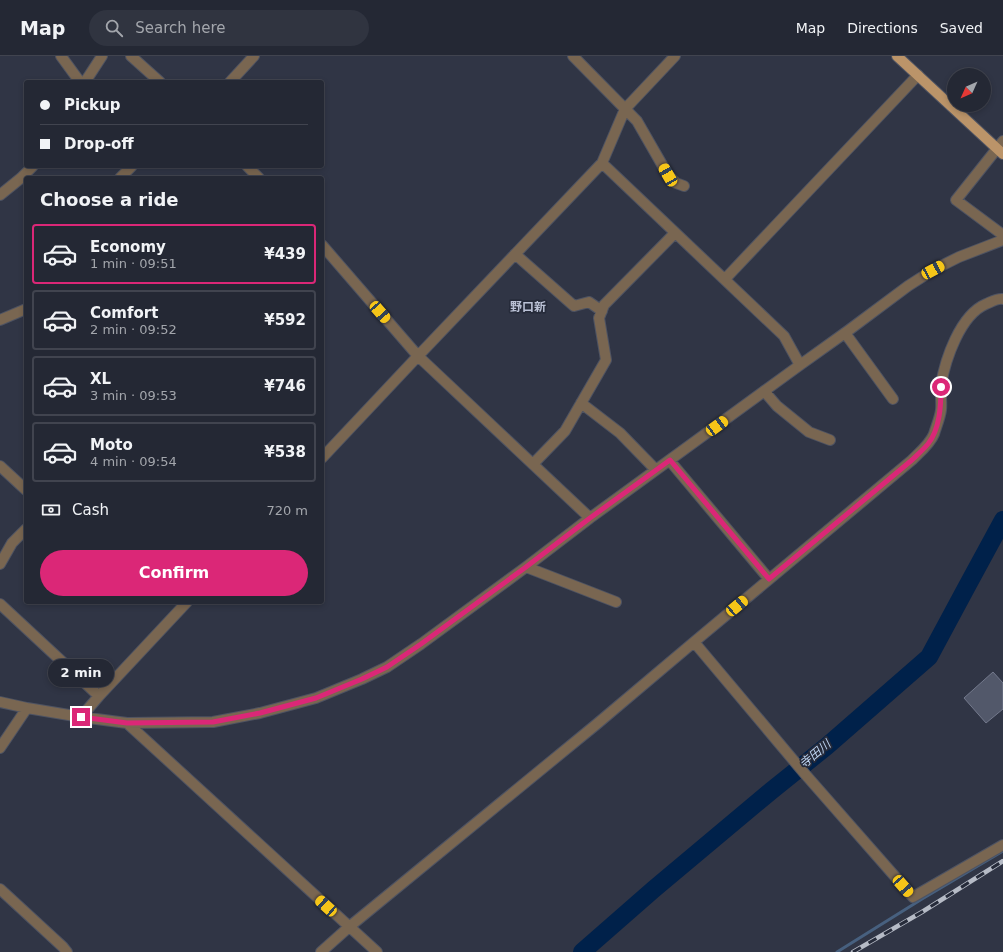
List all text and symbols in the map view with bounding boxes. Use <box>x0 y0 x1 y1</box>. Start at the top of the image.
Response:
search box <box>89 10 369 46</box>
text: Map <box>20 17 65 39</box>
icon: search <box>103 17 125 39</box>
text: Search here <box>135 19 225 37</box>
text: Map <box>796 20 825 36</box>
text: Directions <box>847 20 918 36</box>
text: Saved <box>940 20 983 36</box>
north arrow <box>947 68 991 112</box>
map controls <box>947 68 991 112</box>
text: Pickup <box>64 96 120 114</box>
text: Drop-off <box>64 135 134 153</box>
car <box>657 162 679 188</box>
text: Choose a ride <box>40 189 179 210</box>
icon: car <box>42 236 78 272</box>
text: Economy <box>90 238 166 256</box>
text: ¥439 <box>264 245 306 263</box>
text: 1 min · 09:51 <box>90 256 177 271</box>
car <box>920 259 946 281</box>
car <box>368 299 392 325</box>
district label: 野口新 <box>510 300 546 314</box>
icon: car <box>42 302 78 338</box>
text: Comfort <box>90 304 158 322</box>
text: ¥592 <box>264 311 306 329</box>
text: 2 min · 09:52 <box>90 322 177 337</box>
icon: car <box>42 368 78 404</box>
text: XL <box>90 370 111 388</box>
text: ¥746 <box>264 377 306 395</box>
route start <box>932 378 950 396</box>
text: 3 min · 09:53 <box>90 388 177 403</box>
car <box>704 414 730 438</box>
icon: car <box>42 434 78 470</box>
text: Moto <box>90 436 133 454</box>
text: ¥538 <box>264 443 306 461</box>
text: 4 min · 09:54 <box>90 454 177 469</box>
icon: cash <box>40 499 62 521</box>
text: Cash <box>72 501 109 519</box>
text: 720 m <box>266 503 308 518</box>
button: Confirm <box>40 550 308 596</box>
car <box>724 594 750 618</box>
callout: 2 min <box>48 659 114 687</box>
text: 2 min <box>61 665 101 680</box>
route end <box>72 708 90 726</box>
water label: 寺田川 <box>797 736 835 771</box>
car <box>891 873 915 899</box>
car <box>313 894 339 918</box>

